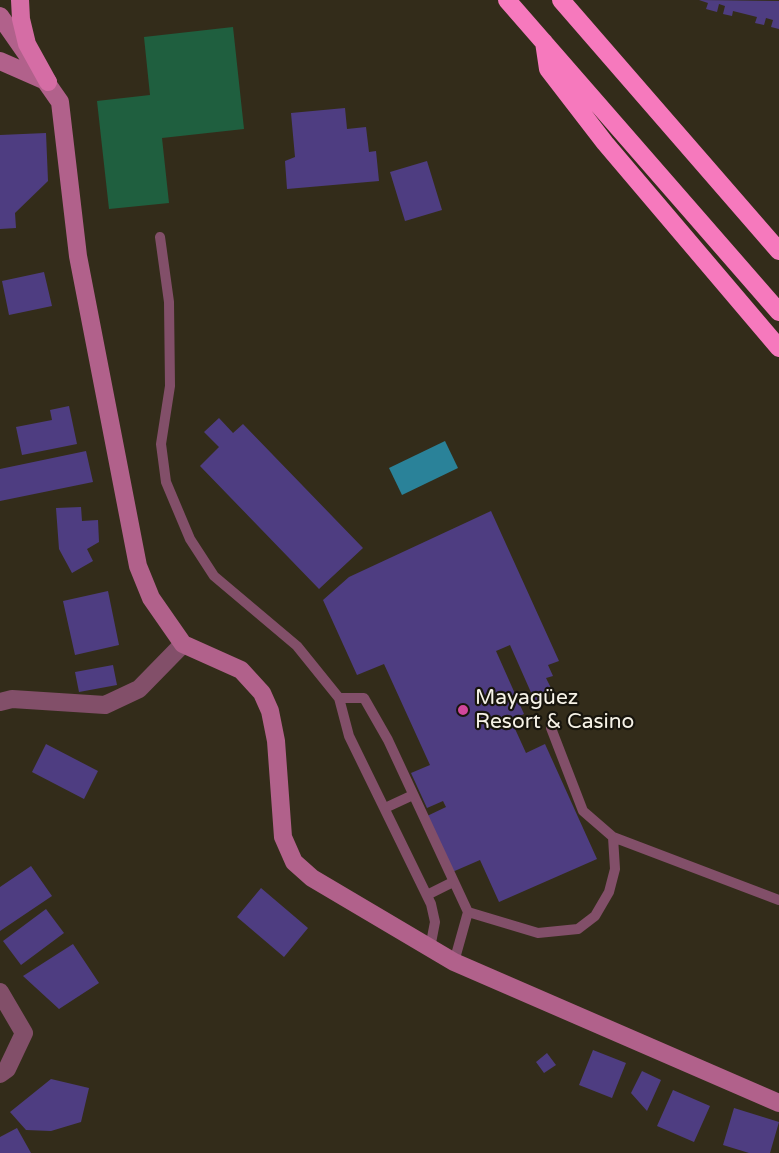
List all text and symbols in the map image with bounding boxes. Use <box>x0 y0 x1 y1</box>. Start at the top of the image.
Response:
place label: Mayagüez Resort & Casino <box>475 685 634 735</box>
marker: Mayagüez Resort & Casino <box>456 703 470 717</box>

